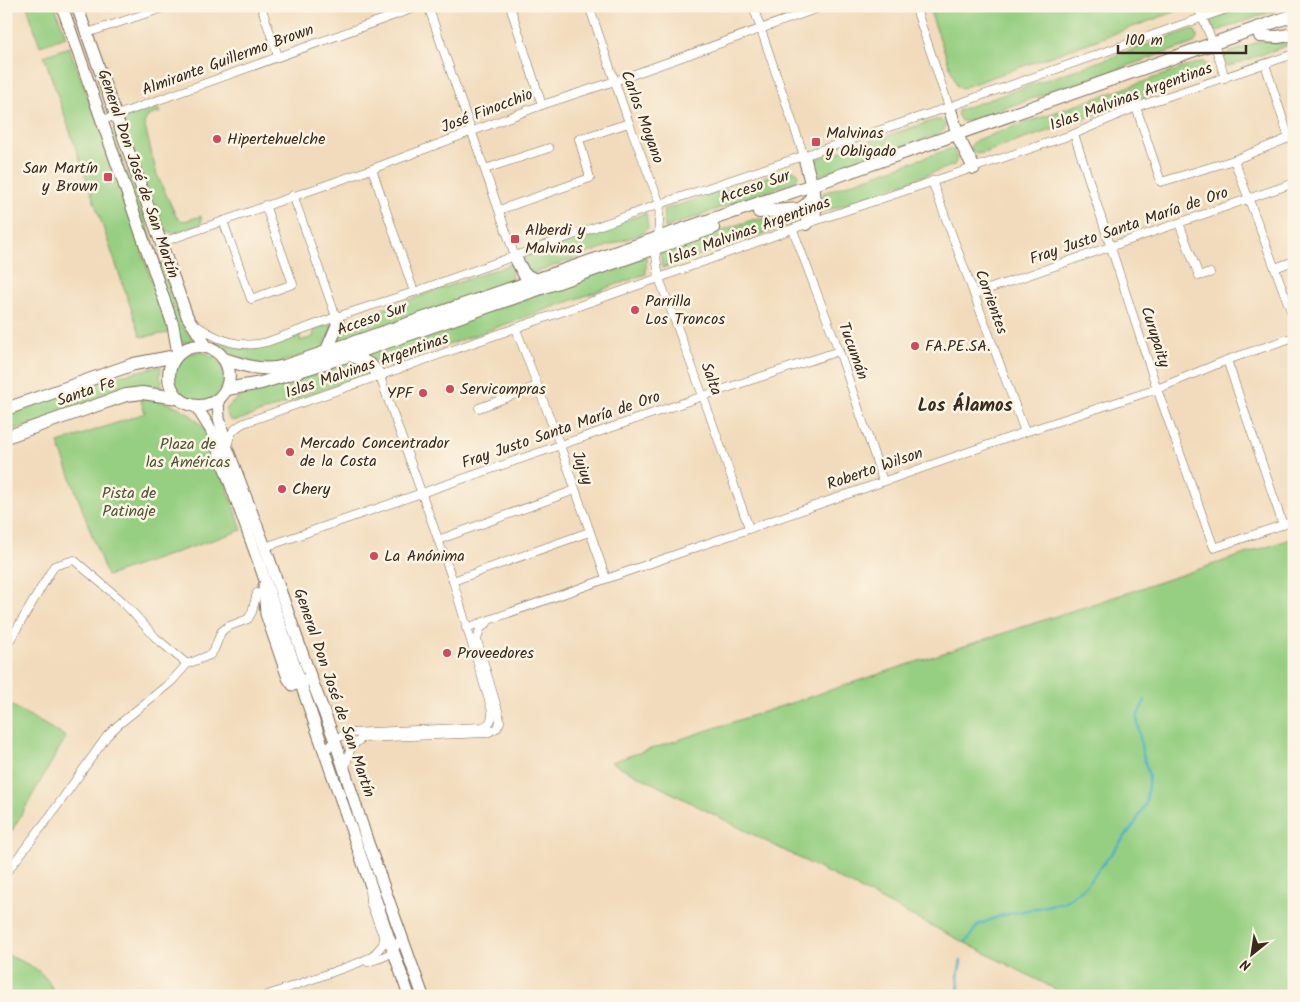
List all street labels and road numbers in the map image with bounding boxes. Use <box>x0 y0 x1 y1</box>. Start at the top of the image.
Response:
street label: Almirante Guillermo Brown <box>138 17 318 103</box>
street label: Islas Malvinas Argentinas <box>1046 56 1216 138</box>
street label: General Don José de San Martín <box>90 66 186 282</box>
street label: Carlos Moyano <box>614 67 670 167</box>
street label: José Finocchio <box>437 82 537 140</box>
street label: Acceso Sur <box>716 163 795 211</box>
street label: Fray Justo Santa María de Oro <box>1026 180 1232 272</box>
street label: Islas Malvinas Argentinas <box>664 190 834 272</box>
street label: Corrientes <box>968 266 1014 338</box>
street label: Acceso Sur <box>333 295 412 343</box>
street label: Curupaity <box>1133 303 1177 371</box>
street label: Tucumán <box>831 319 875 383</box>
street label: Islas Malvinas Argentinas <box>282 326 452 406</box>
street label: Salta <box>694 359 728 399</box>
street label: Santa Fe <box>53 370 119 414</box>
street label: Fray Justo Santa María de Oro <box>458 384 664 476</box>
street label: Roberto Wilson <box>824 441 926 497</box>
street label: Jujuy <box>565 448 600 489</box>
street label: General Don José de San Martín <box>286 585 382 801</box>

